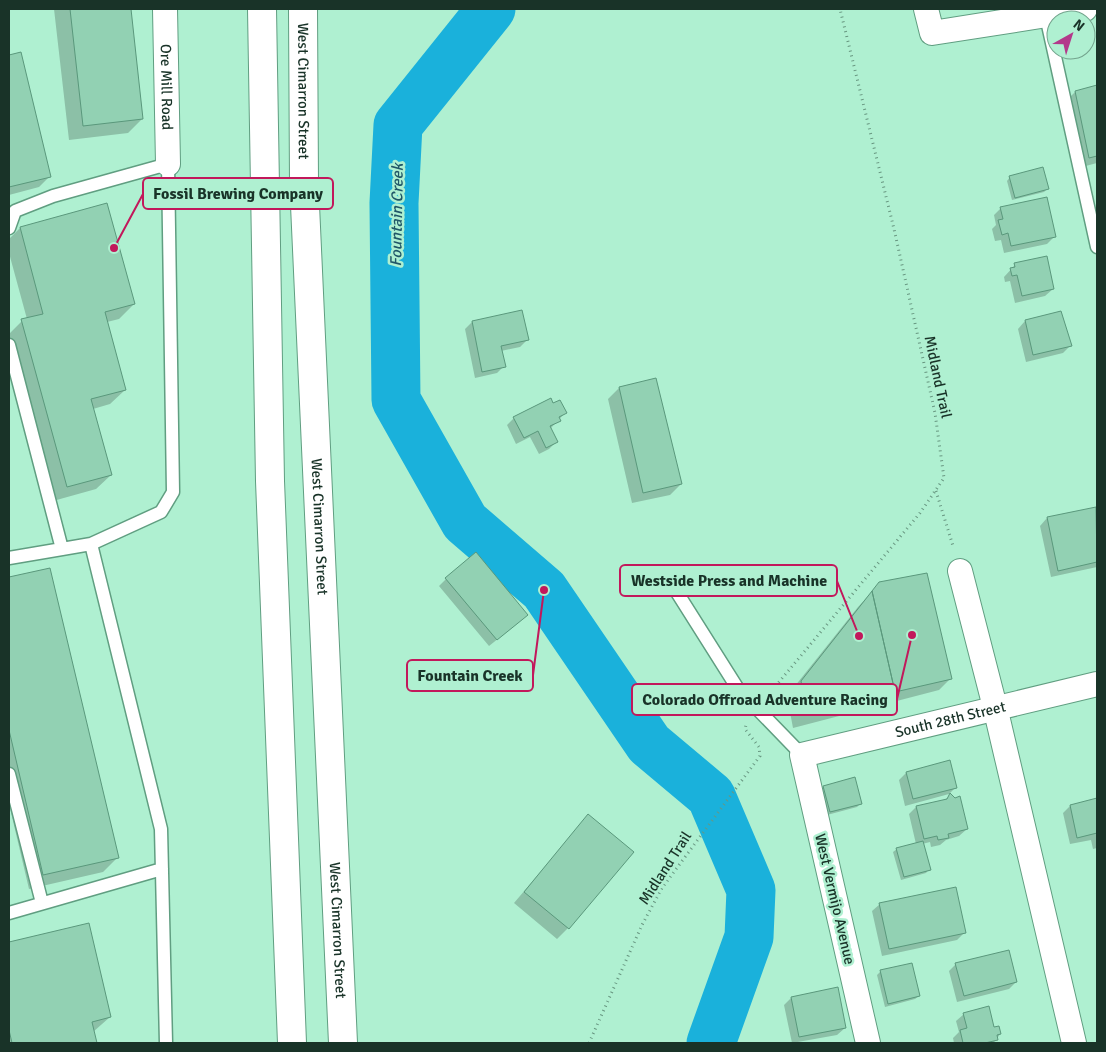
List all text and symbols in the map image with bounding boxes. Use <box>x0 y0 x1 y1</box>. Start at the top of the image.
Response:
north arrow <box>1046 10 1096 60</box>
text: N <box>1070 16 1088 35</box>
street label: West Cimarron Street <box>294 23 313 159</box>
street label: Ore Mill Road <box>157 44 176 130</box>
water label: Fountain Creek <box>386 161 408 267</box>
callout: Fossil Brewing Company <box>143 178 333 209</box>
text: Fossil Brewing Company <box>153 184 323 204</box>
street label: Midland Trail <box>920 334 956 420</box>
street label: West Cimarron Street <box>307 458 332 595</box>
callout: Westside Press and Machine <box>620 565 837 596</box>
text: Westside Press and Machine <box>631 571 827 591</box>
callout: Fountain Creek <box>407 660 533 691</box>
text: Fountain Creek <box>417 666 523 686</box>
callout: Colorado Offroad Adventure Racing <box>632 684 897 715</box>
text: Colorado Offroad Adventure Racing <box>642 690 888 710</box>
street label: South 28th Street <box>893 697 1007 741</box>
street label: Midland Trail <box>635 828 695 908</box>
street label: West Vermijo Avenue <box>811 832 859 966</box>
street label: West Cimarron Street <box>326 862 350 999</box>

